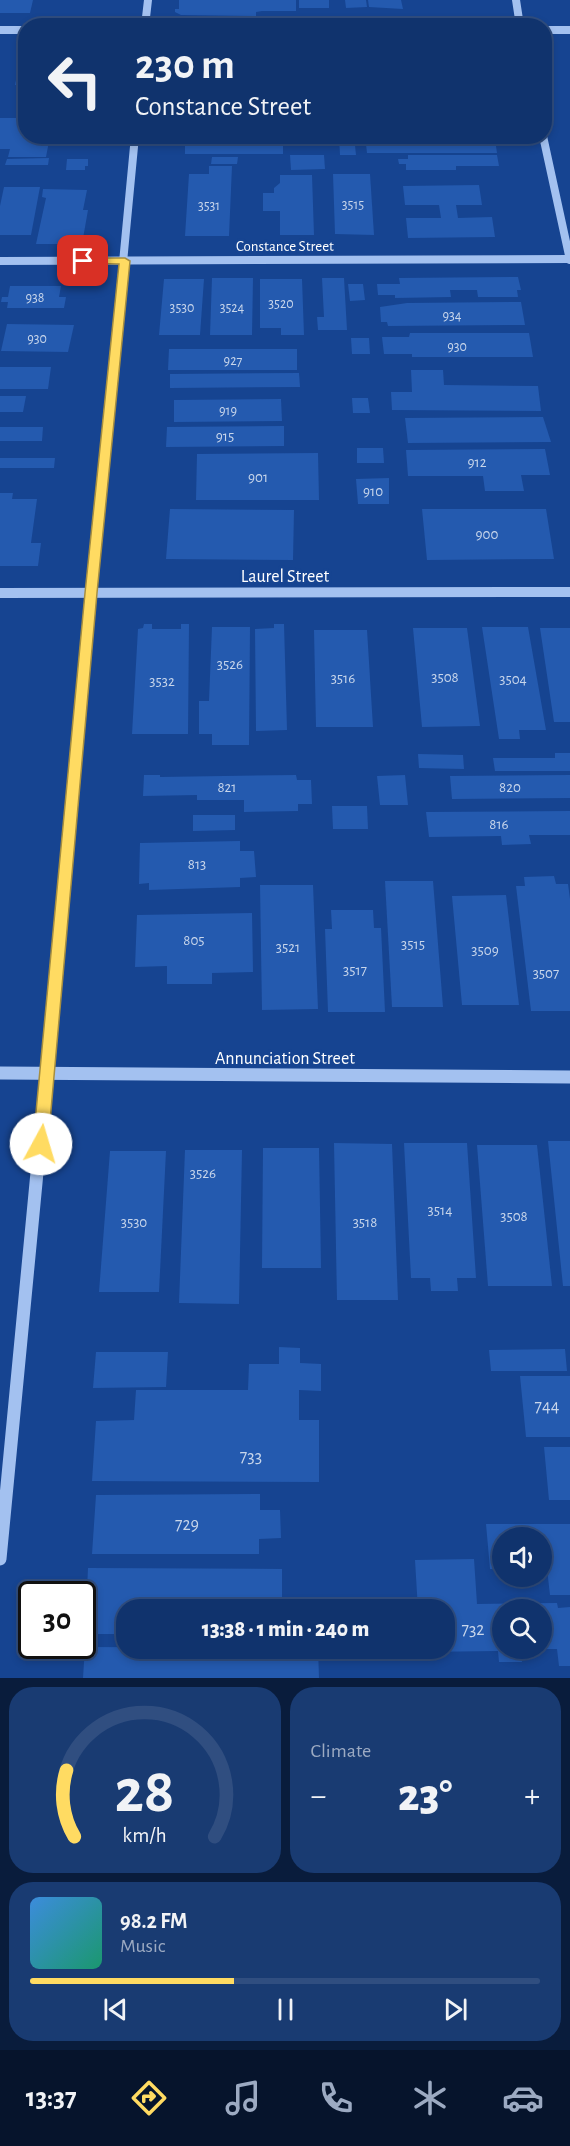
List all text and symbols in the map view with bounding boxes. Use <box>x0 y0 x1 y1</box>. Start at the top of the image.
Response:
icon: left <box>36 42 114 120</box>
text: 230 m <box>135 44 235 86</box>
text: Constance Street <box>135 93 311 120</box>
house number: 3515 <box>342 198 364 212</box>
house number: 3531 <box>198 199 220 213</box>
pin <box>57 235 108 286</box>
street label: Constance Street <box>236 239 334 254</box>
icon: arrive <box>66 244 99 277</box>
house number: 938 <box>26 291 44 305</box>
house number: 3520 <box>268 297 294 311</box>
house number: 3530 <box>170 301 194 315</box>
house number: 3524 <box>220 301 245 315</box>
house number: 934 <box>442 309 462 323</box>
house number: 930 <box>27 332 47 346</box>
house number: 930 <box>447 340 467 354</box>
house number: 927 <box>224 354 243 368</box>
house number: 919 <box>219 404 237 418</box>
house number: 915 <box>216 429 234 444</box>
house number: 912 <box>467 455 487 470</box>
house number: 901 <box>248 470 268 485</box>
house number: 910 <box>363 484 383 499</box>
house number: 900 <box>476 527 499 542</box>
street label: Laurel Street <box>241 568 330 586</box>
house number: 3526 <box>217 657 243 672</box>
house number: 3508 <box>431 670 459 685</box>
house number: 3516 <box>331 671 355 686</box>
house number: 3504 <box>499 672 527 687</box>
house number: 3532 <box>149 674 175 689</box>
house number: 821 <box>217 780 237 795</box>
house number: 820 <box>499 780 521 795</box>
house number: 816 <box>489 817 509 832</box>
house number: 813 <box>188 857 206 872</box>
house number: 805 <box>183 933 205 948</box>
house number: 3515 <box>401 937 425 952</box>
house number: 3521 <box>276 940 300 955</box>
house number: 3509 <box>471 943 499 958</box>
house number: 3517 <box>343 963 367 978</box>
house number: 3507 <box>533 966 559 981</box>
street label: Annunciation Street <box>215 1050 355 1068</box>
position arrow <box>9 1112 73 1176</box>
house number: 3526 <box>190 1166 216 1181</box>
house number: 3514 <box>428 1203 452 1218</box>
house number: 3508 <box>500 1209 528 1224</box>
house number: 3530 <box>121 1215 147 1230</box>
house number: 3518 <box>353 1215 377 1230</box>
house number: 744 <box>535 1398 560 1416</box>
house number: 733 <box>240 1448 262 1466</box>
house number: 729 <box>175 1516 199 1534</box>
map controls <box>492 1527 552 1659</box>
button: sound <box>492 1527 552 1587</box>
speed limit sign: 30 <box>18 1581 96 1659</box>
button: search <box>492 1599 552 1659</box>
text: 13:38 · 1 min · 240 m <box>202 1618 369 1640</box>
house number: 732 <box>461 1621 485 1639</box>
text: Climate <box>311 1741 371 1761</box>
text: 28 <box>115 1761 175 1823</box>
text: 23° <box>398 1774 453 1819</box>
text: − <box>311 1780 326 1813</box>
text: + <box>524 1780 540 1813</box>
text: km/h <box>123 1825 167 1846</box>
text: 98.2 FM <box>120 1910 188 1932</box>
text: Music <box>120 1936 166 1956</box>
icon: previous <box>99 1993 132 2026</box>
icon: pause <box>269 1993 302 2026</box>
icon: next <box>439 1993 472 2026</box>
icon: directions <box>128 2077 170 2119</box>
icon: music <box>222 2077 264 2119</box>
icon: phone <box>315 2077 357 2119</box>
icon: climate <box>409 2077 451 2119</box>
icon: car <box>502 2077 544 2119</box>
text: 13:37 <box>26 2084 77 2111</box>

